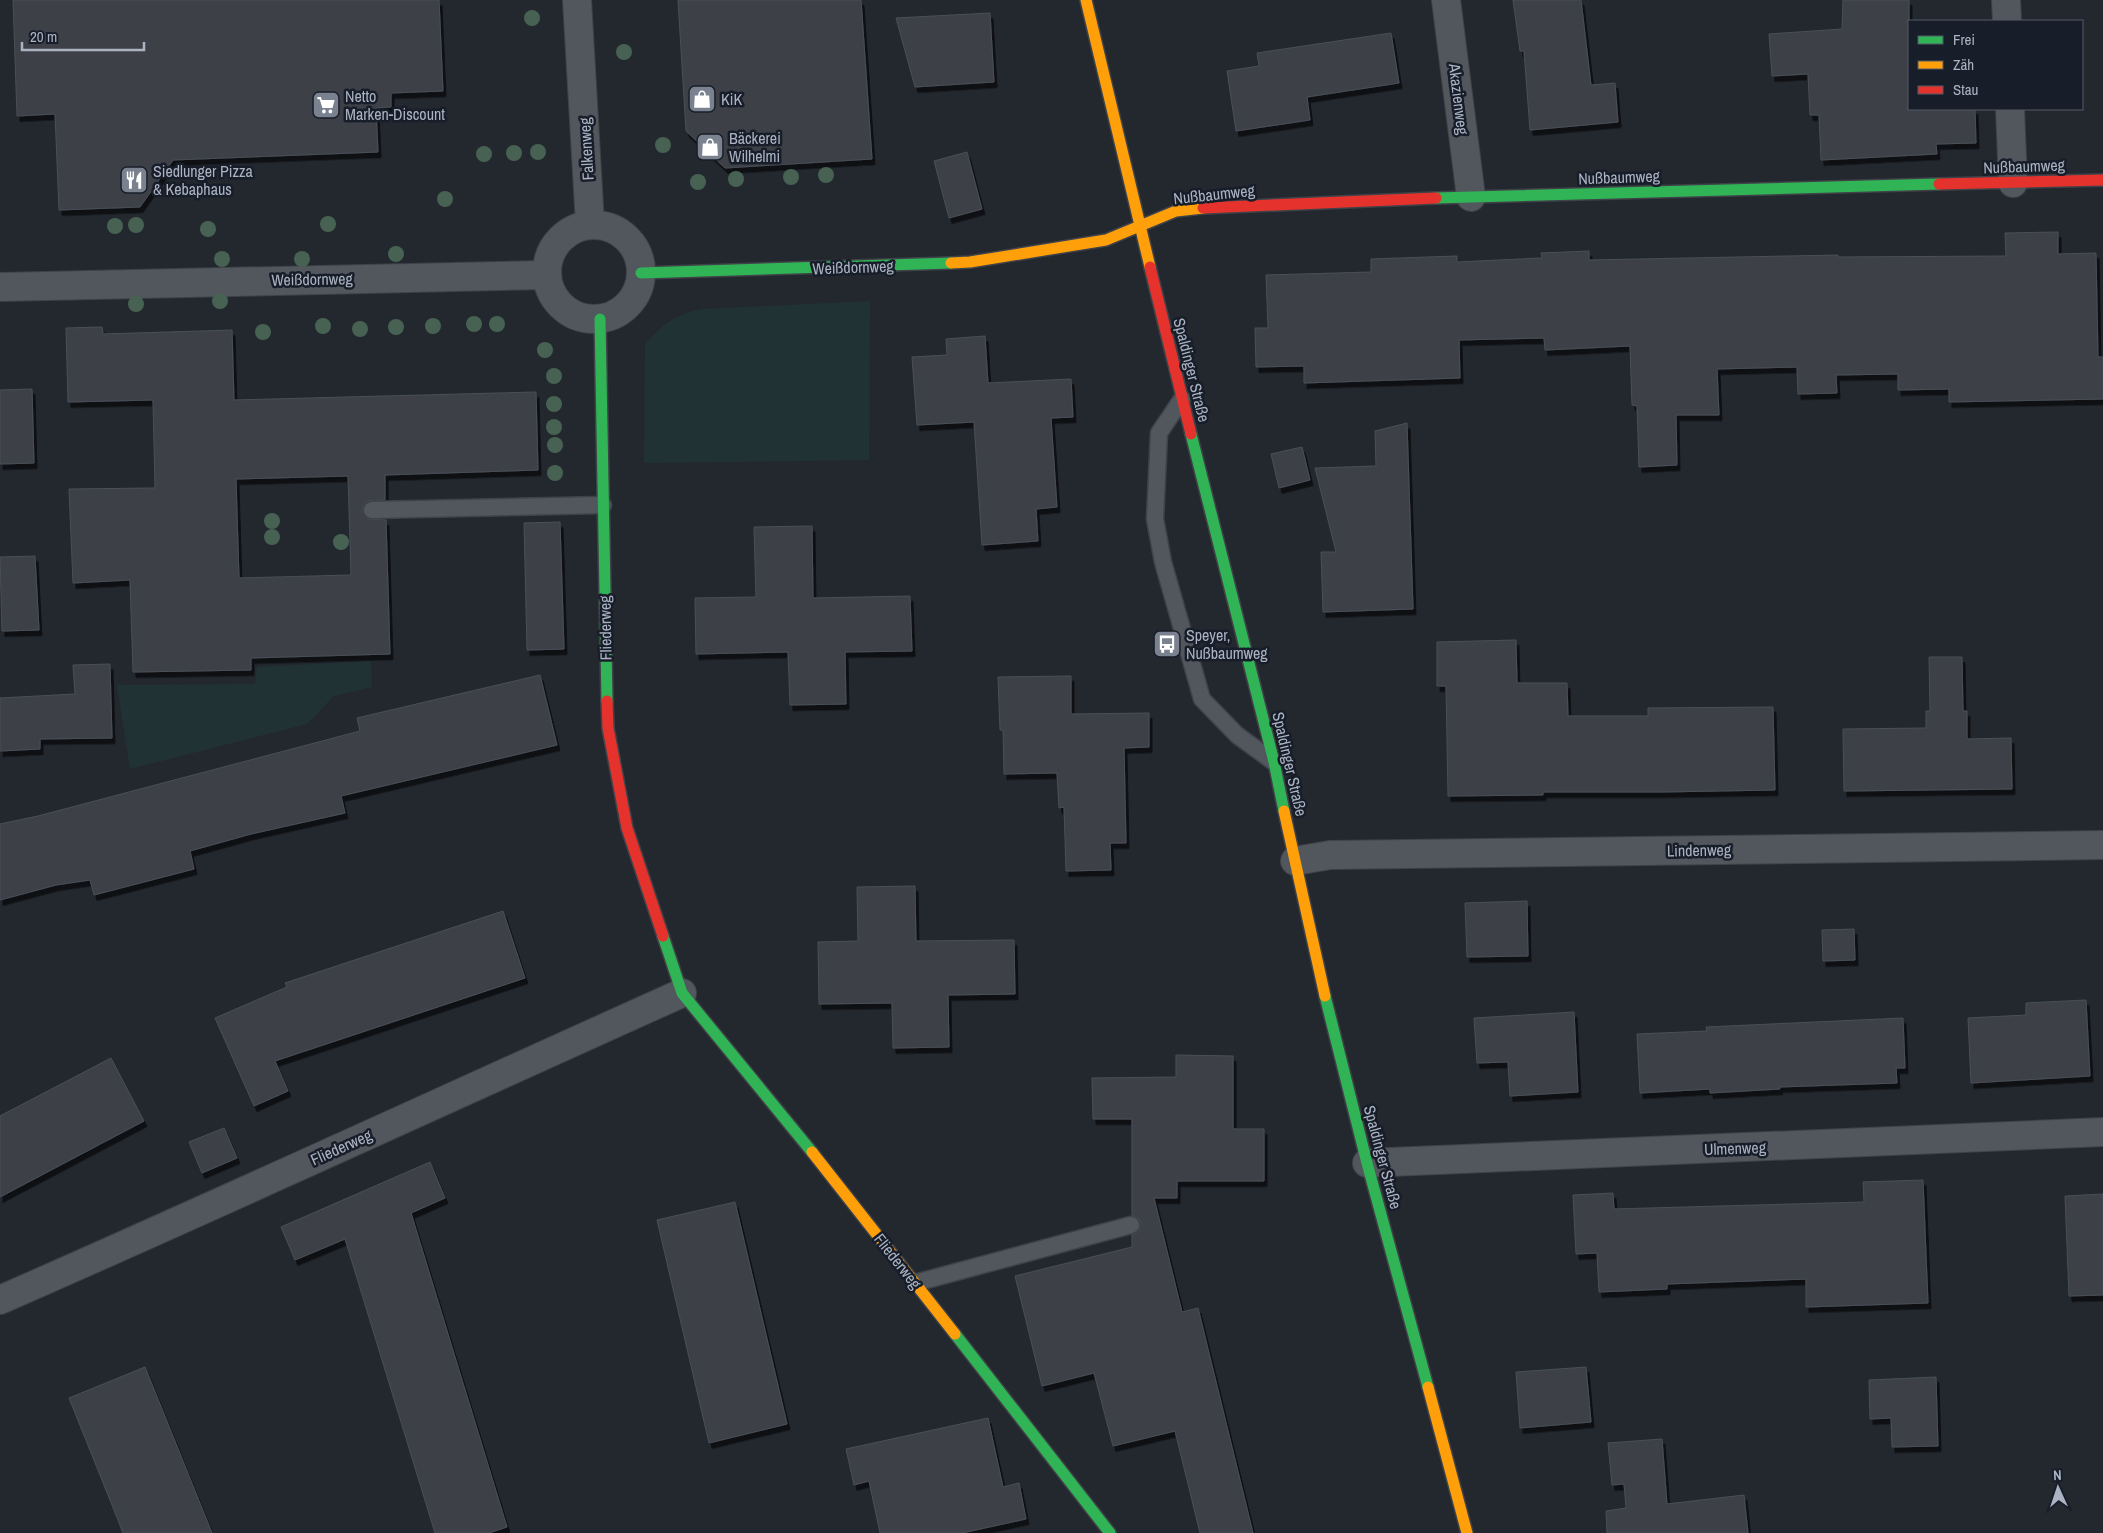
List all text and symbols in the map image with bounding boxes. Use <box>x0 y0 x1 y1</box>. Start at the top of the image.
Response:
scale bar <box>22 20 145 52</box>
legend <box>1908 20 2083 110</box>
text: 20 m <box>30 26 57 47</box>
text: Frei <box>1953 29 1975 50</box>
text: Zäh <box>1953 54 1974 75</box>
street label: Akazienweg <box>1444 61 1474 137</box>
text: Stau <box>1953 79 1978 100</box>
shop icon: KiK <box>687 84 717 114</box>
place label: Netto Marken-Discount <box>345 85 445 125</box>
place label: KiK <box>721 88 742 110</box>
supermarket icon: Netto Marken-Discount <box>311 90 341 120</box>
street label: Falkenweg <box>573 116 599 181</box>
place label: Bäckerei Wilhelmi <box>729 127 781 167</box>
shop icon: Bäckerei Wilhelmi <box>695 132 725 162</box>
street label: Nußbaumweg <box>1983 154 2066 178</box>
place label: Siedlunger Pizza & Kebaphaus <box>153 160 254 200</box>
restaurant icon: Siedlunger Pizza & Kebaphaus <box>119 165 149 195</box>
street label: Nußbaumweg <box>1578 165 1661 189</box>
street label: Nußbaumweg <box>1172 179 1256 209</box>
street label: Weißdornweg <box>812 255 895 279</box>
street label: Weißdornweg <box>271 267 354 291</box>
street label: Spaldinger Straße <box>1168 316 1216 424</box>
street label: Fliederweg <box>593 595 617 661</box>
place label: Speyer, Nußbaumweg <box>1186 624 1268 664</box>
bus stop icon: Speyer, Nußbaumweg <box>1152 629 1182 659</box>
street label: Spaldinger Straße <box>1267 710 1313 818</box>
street label: Lindenweg <box>1667 838 1732 862</box>
street label: Spaldinger Straße <box>1359 1103 1407 1211</box>
street label: Fliederweg <box>307 1123 376 1170</box>
street label: Ulmenweg <box>1704 1136 1767 1160</box>
street label: Fliederweg <box>869 1229 927 1294</box>
north arrow <box>2033 1463 2083 1513</box>
text: N <box>2053 1466 2062 1484</box>

